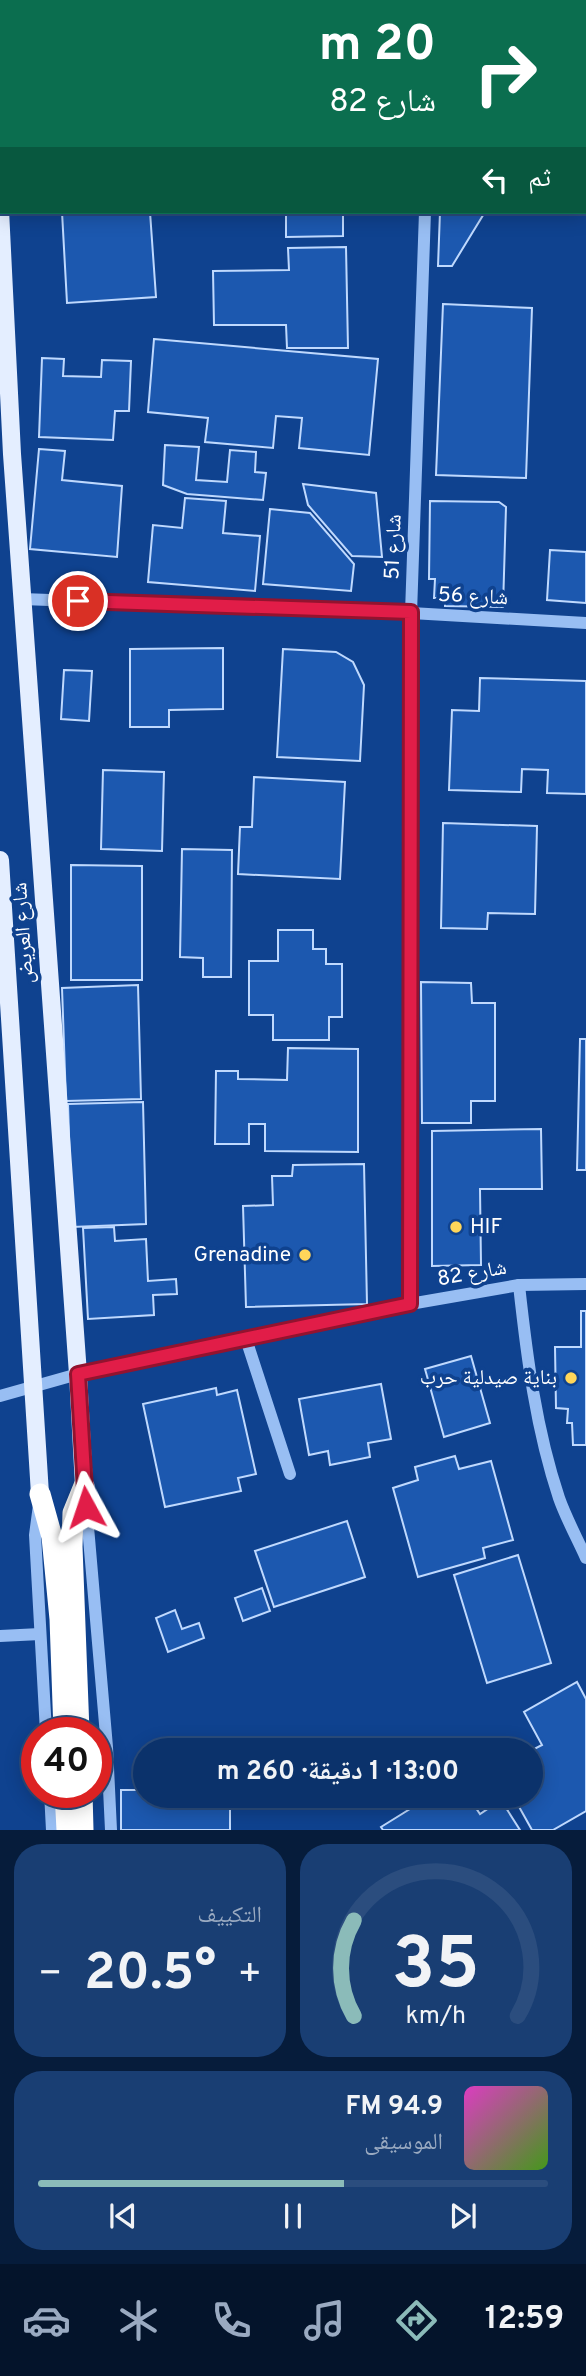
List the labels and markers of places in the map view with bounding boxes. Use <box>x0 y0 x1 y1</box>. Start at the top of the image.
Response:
pin <box>48 571 108 631</box>
place label: HIF <box>470 1214 502 1241</box>
marker: HIF <box>448 1219 464 1235</box>
place label: Grenadine <box>194 1242 291 1269</box>
marker: Grenadine <box>297 1247 313 1263</box>
place label: بناية صيدلية حرب <box>420 1365 557 1392</box>
marker: بناية صيدلية حرب <box>563 1370 579 1386</box>

